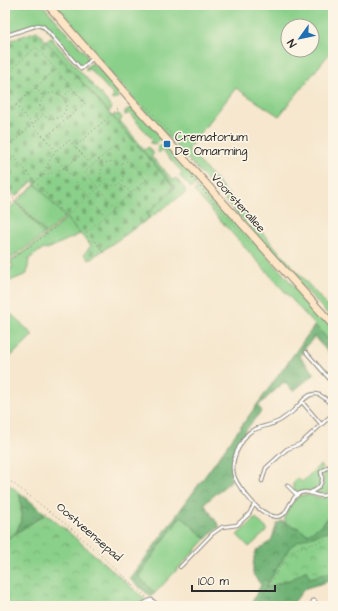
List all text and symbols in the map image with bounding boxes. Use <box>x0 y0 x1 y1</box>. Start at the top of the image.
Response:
north arrow <box>280 18 320 58</box>
text: N <box>284 36 300 50</box>
place label: Crematorium De Omarming <box>175 129 248 161</box>
marker: Crematorium De Omarming <box>162 139 172 149</box>
street label: Voorsterallee <box>207 170 270 237</box>
street label: Oostveensepad <box>52 499 126 565</box>
scale bar <box>192 567 275 593</box>
text: 100 m <box>198 573 229 590</box>

